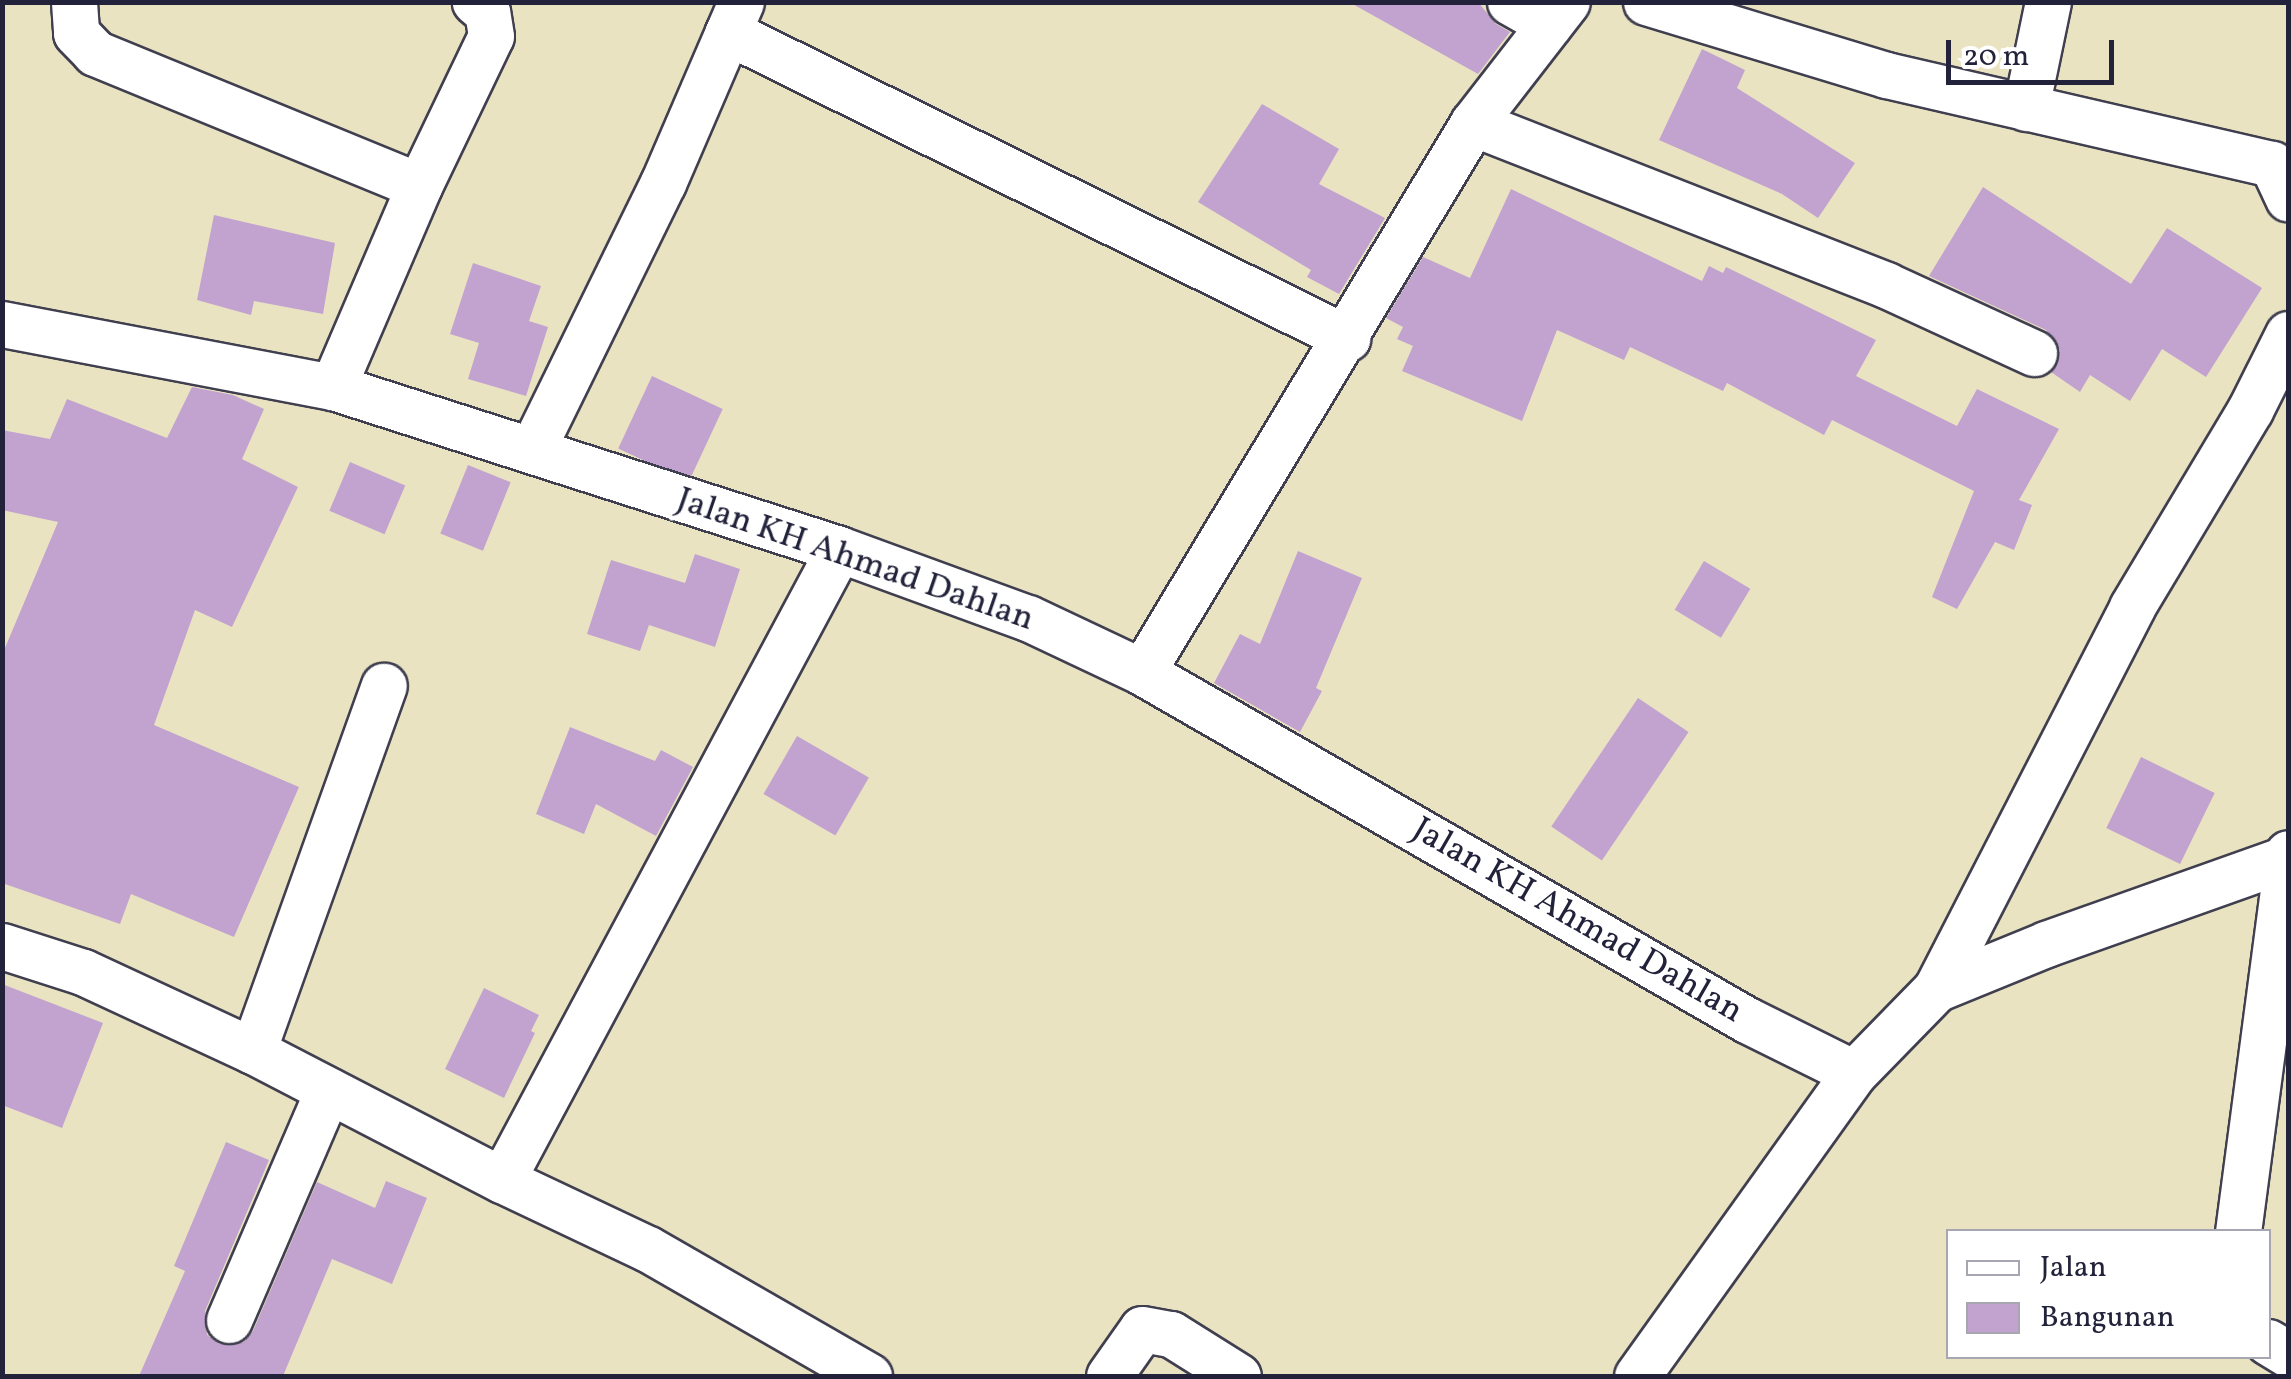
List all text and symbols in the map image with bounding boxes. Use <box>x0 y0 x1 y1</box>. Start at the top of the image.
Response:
scale bar <box>1951 20 2118 82</box>
text: 20 m <box>1963 36 2029 78</box>
street label: Jalan KH Ahmad Dahlan <box>671 479 1039 641</box>
street label: Jalan KH Ahmad Dahlan <box>1404 809 1750 1033</box>
legend <box>1946 1229 2271 1359</box>
text: Jalan <box>2040 1247 2107 1289</box>
text: Bangunan <box>2040 1297 2175 1339</box>

